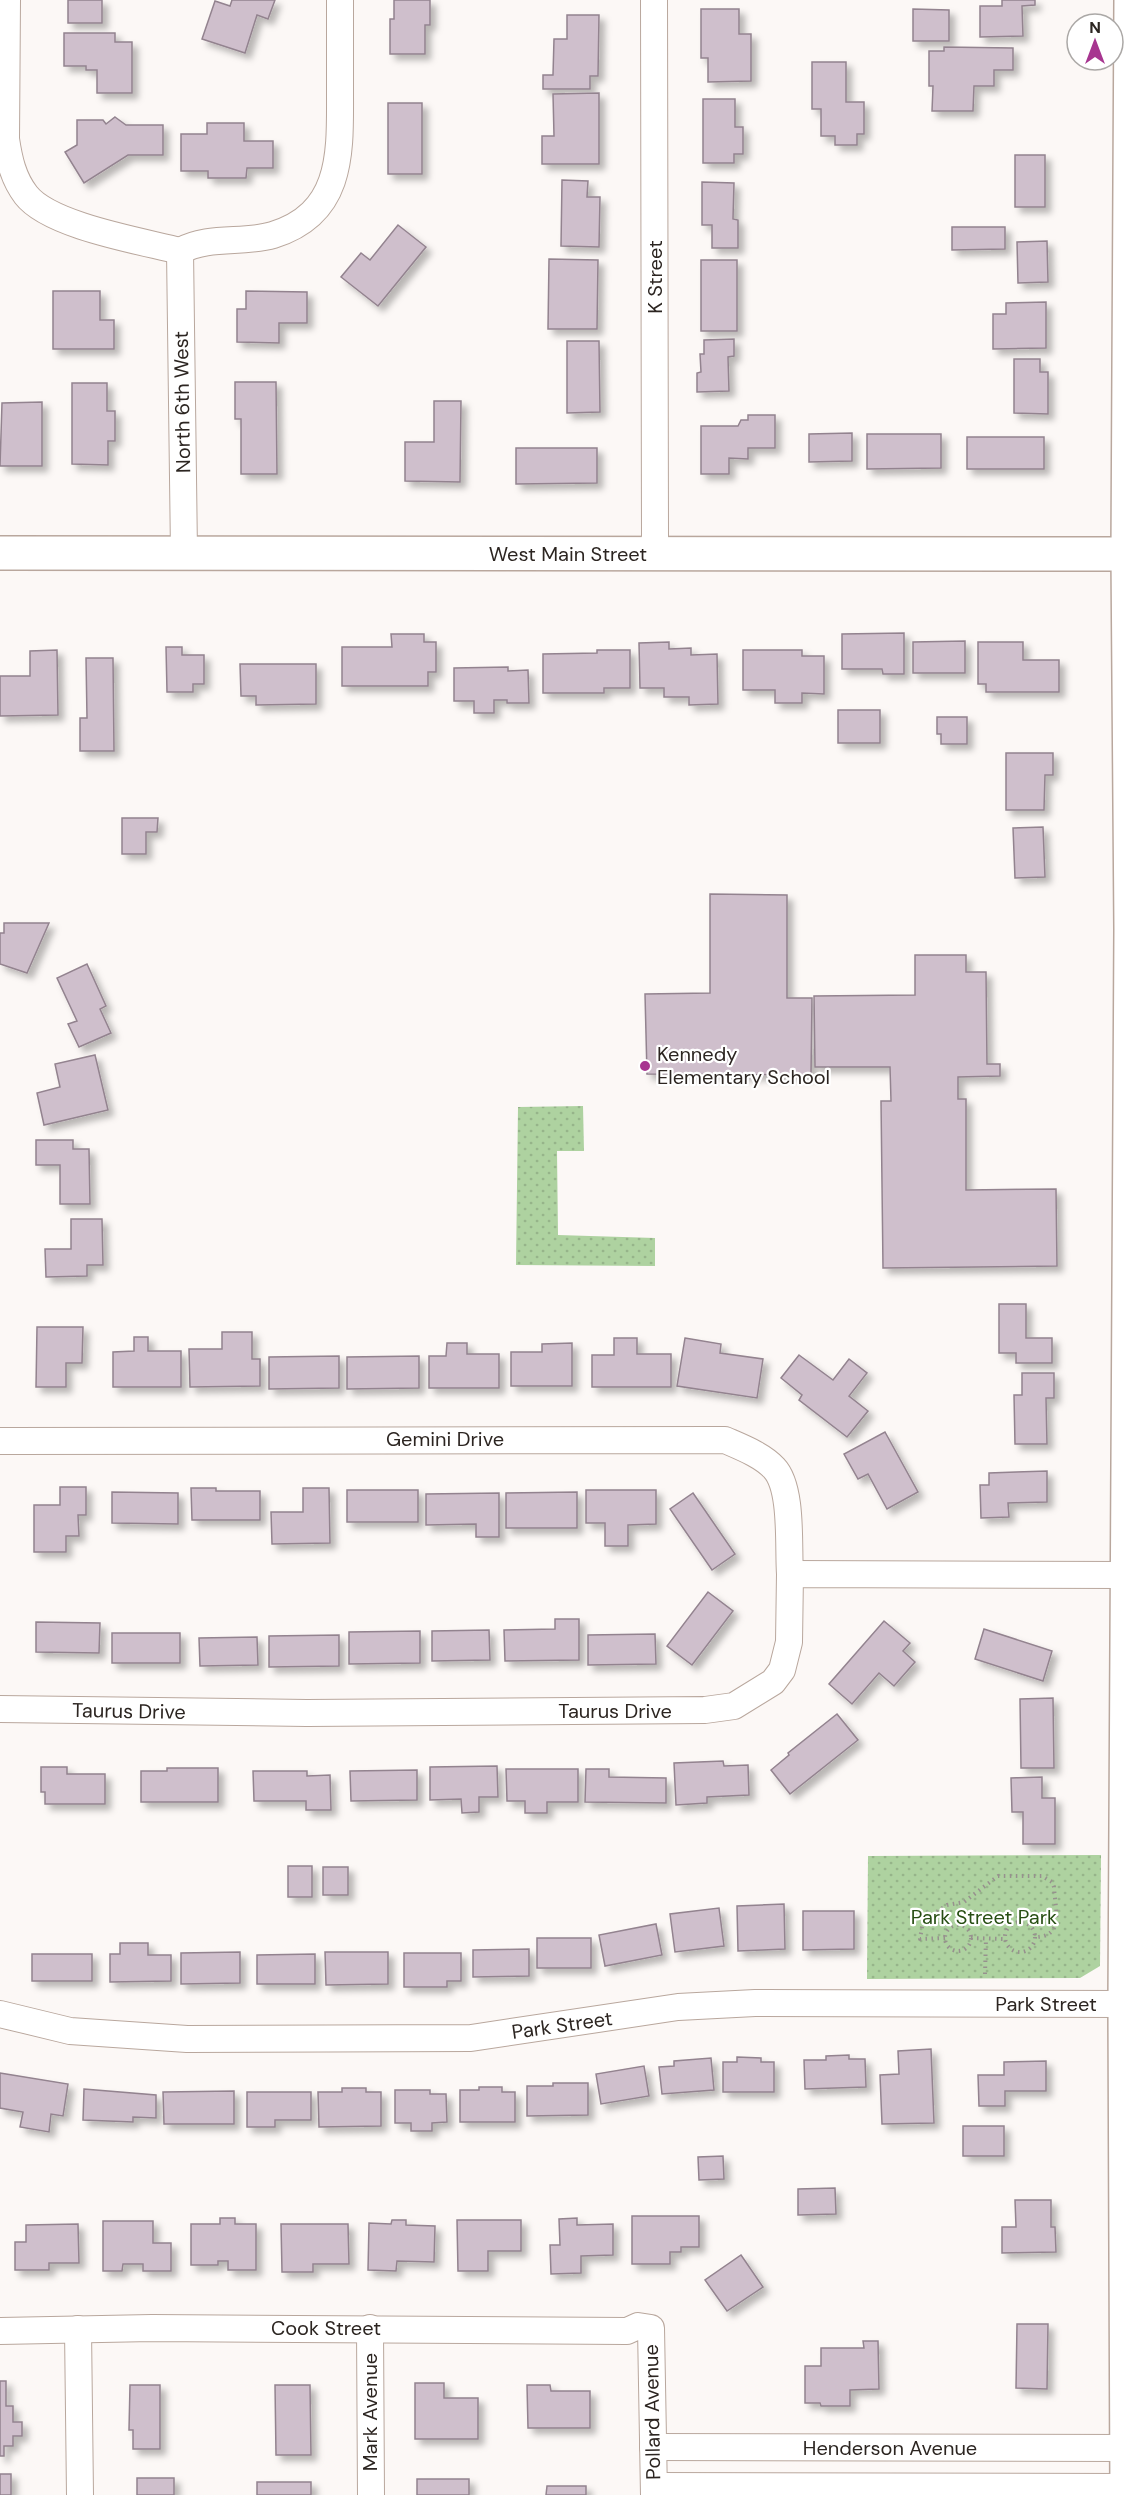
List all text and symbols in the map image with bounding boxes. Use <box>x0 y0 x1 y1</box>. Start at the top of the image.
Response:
north arrow <box>1065 12 1125 72</box>
text: N <box>1089 17 1101 38</box>
street label: K Street <box>642 240 668 314</box>
street label: North 6th West <box>168 331 196 473</box>
street label: West Main Street <box>489 541 647 567</box>
place label: Kennedy Elementary School <box>657 1041 830 1090</box>
marker: Kennedy Elementary School <box>638 1059 652 1073</box>
street label: Gemini Drive <box>386 1426 504 1452</box>
street label: Taurus Drive <box>72 1697 186 1725</box>
street label: Taurus Drive <box>558 1698 672 1724</box>
park label: Park Street Park <box>911 1904 1057 1930</box>
street label: Park Street <box>995 1991 1097 2017</box>
street label: Park Street <box>510 2005 614 2045</box>
street label: Cook Street <box>271 2315 381 2341</box>
street label: Pollard Avenue <box>638 2344 666 2480</box>
street label: Mark Avenue <box>357 2353 383 2471</box>
street label: Henderson Avenue <box>803 2435 977 2461</box>

